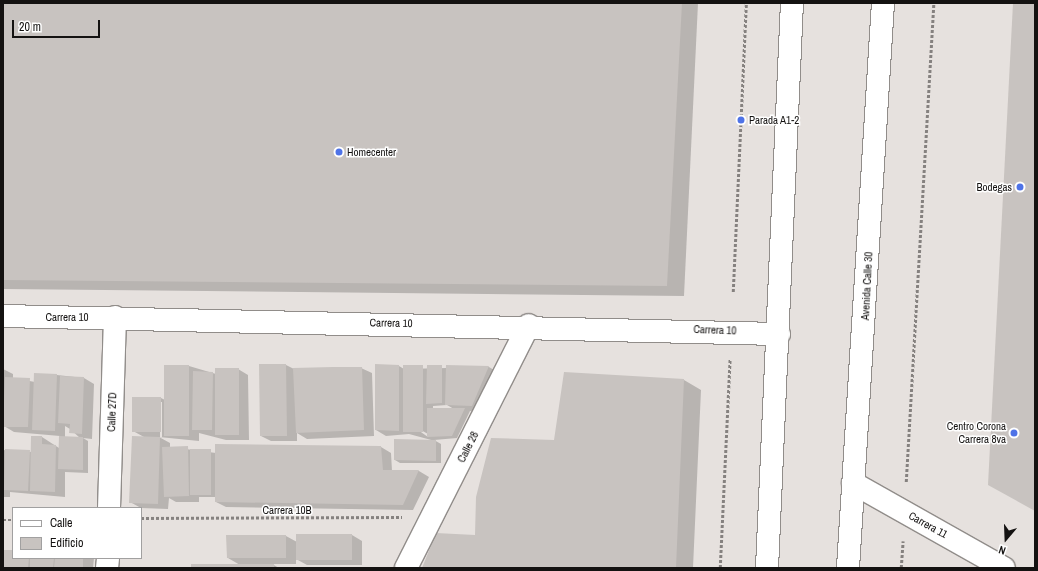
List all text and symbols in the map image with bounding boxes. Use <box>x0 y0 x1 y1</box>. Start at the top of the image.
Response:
scale bar <box>14 12 102 38</box>
text: 20 m <box>19 19 41 35</box>
place label: Parada A1-2 <box>749 113 800 127</box>
marker: Parada A1-2 <box>736 115 746 125</box>
place label: Homecenter <box>347 145 396 159</box>
marker: Homecenter <box>334 147 344 157</box>
place label: Bodegas <box>976 180 1012 194</box>
marker: Bodegas <box>1015 182 1025 192</box>
street label: Avenida Calle 30 <box>859 251 875 321</box>
street label: Carrera 10 <box>45 310 89 324</box>
street label: Carrera 10 <box>369 316 413 330</box>
street label: Carrera 10 <box>693 323 737 337</box>
street label: Calle 27D <box>105 392 119 432</box>
place label: Centro Corona Carrera 8va <box>947 420 1006 446</box>
marker: Centro Corona Carrera 8va <box>1009 428 1019 438</box>
street label: Calle 28 <box>455 429 481 465</box>
street label: Carrera 10B <box>262 503 312 517</box>
legend <box>12 507 142 559</box>
street label: Carrera 11 <box>906 509 950 541</box>
text: Calle <box>50 515 72 531</box>
north arrow <box>986 519 1026 559</box>
text: Edificio <box>50 535 83 551</box>
text: N <box>997 543 1007 558</box>

